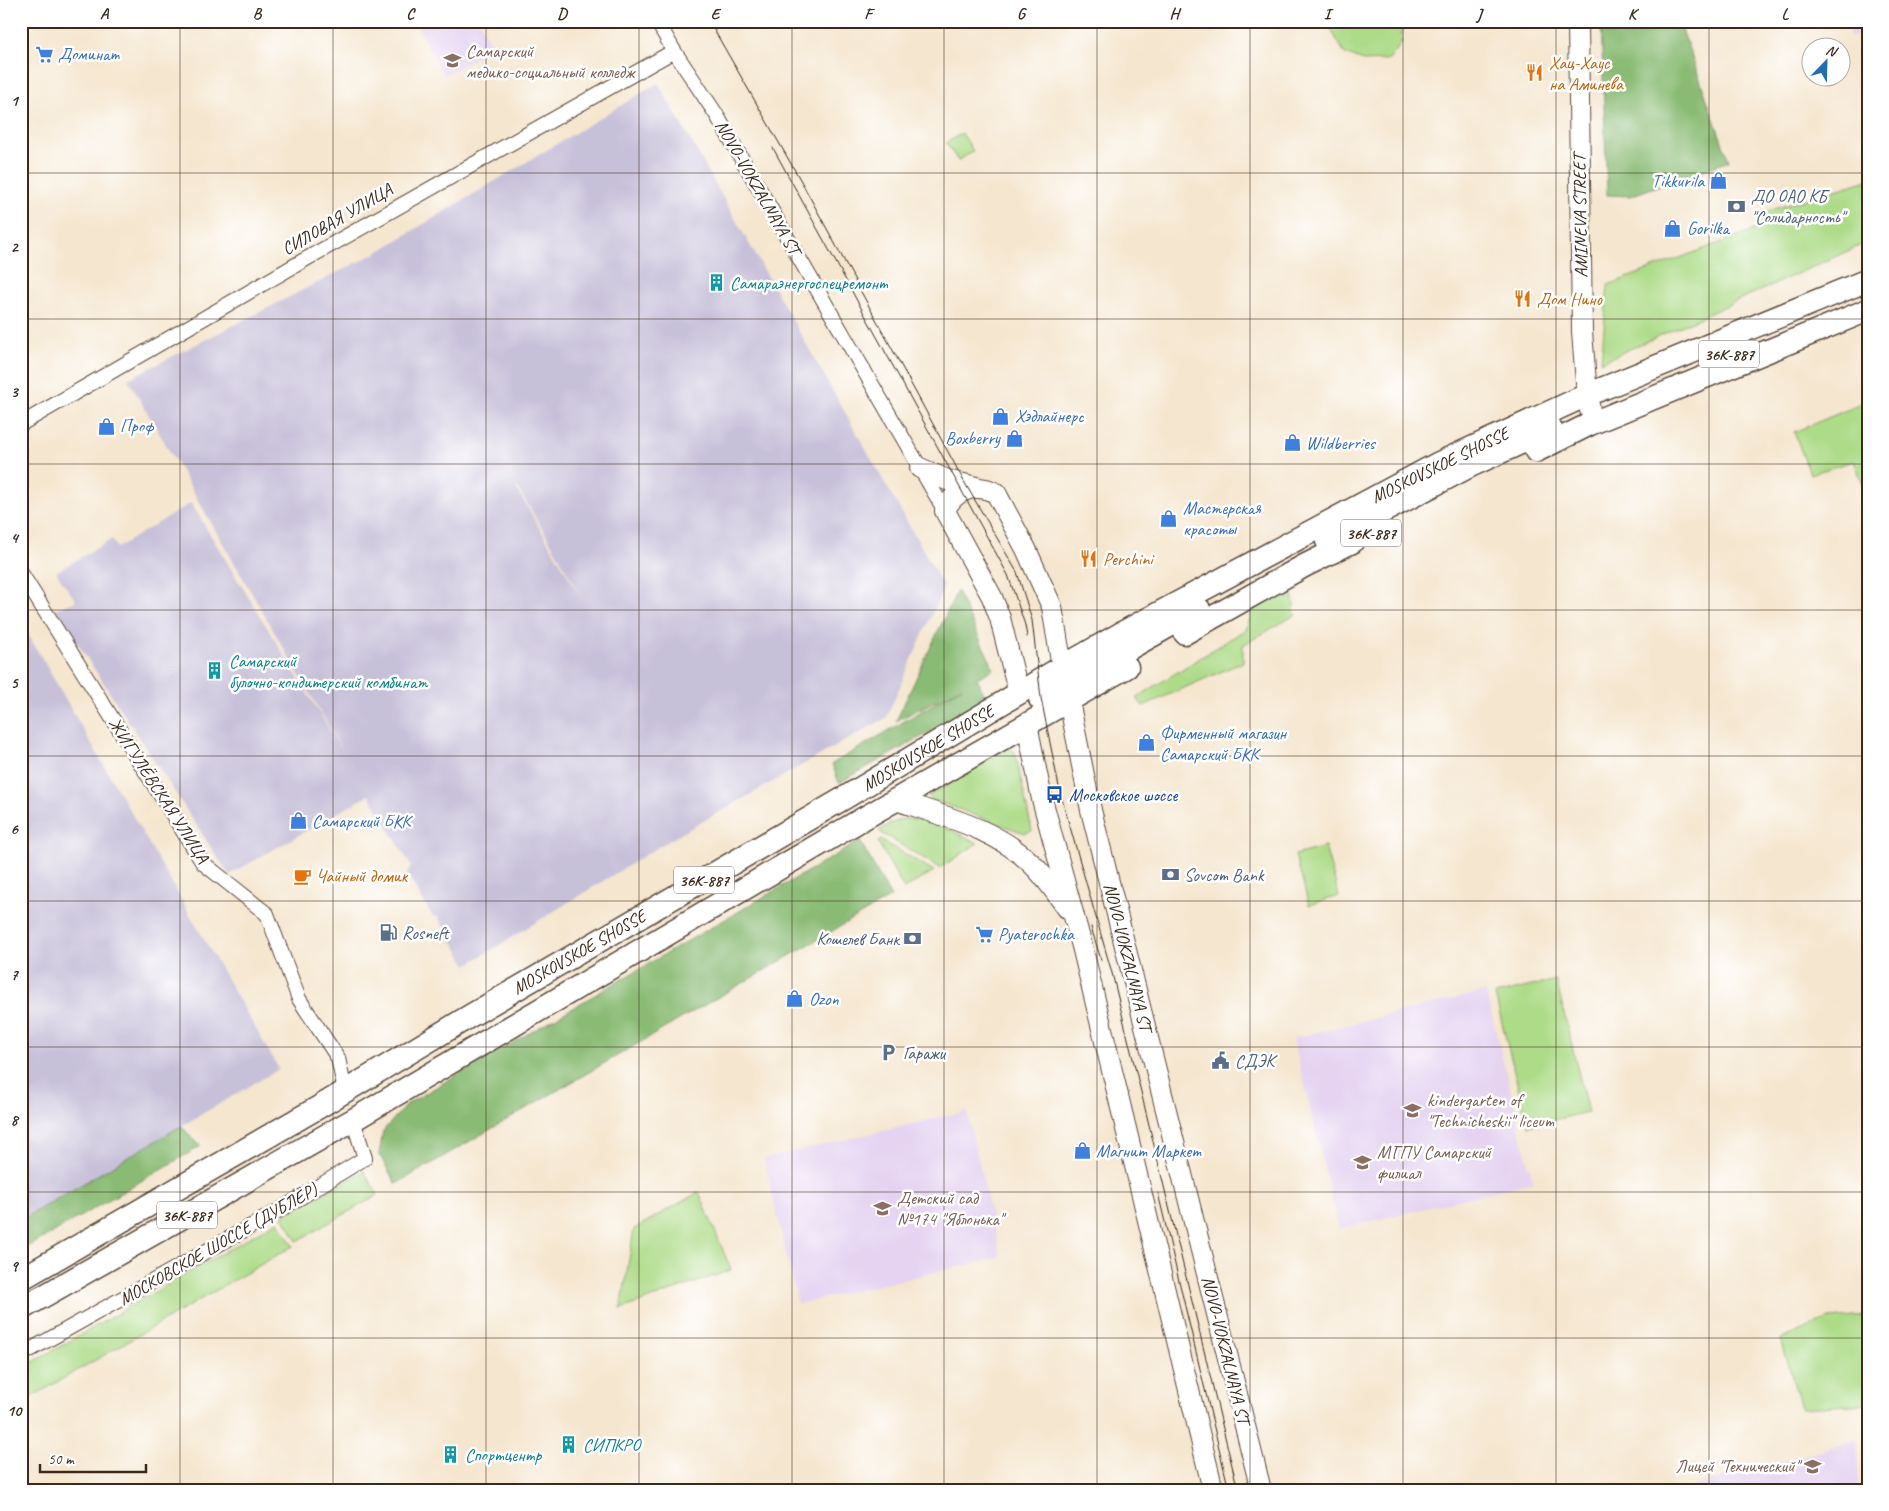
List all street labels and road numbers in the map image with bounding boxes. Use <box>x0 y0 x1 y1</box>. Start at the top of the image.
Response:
street label: NOVO-VOKZALNAYA ST <box>711 116 808 262</box>
street label: AMINEVA STREET <box>1568 150 1592 278</box>
street label: СИЛОВАЯ УЛИЦА <box>278 178 397 259</box>
road number: 36К-887 <box>1699 340 1759 368</box>
street label: MOSKOVSKOE SHOSSE <box>1368 421 1514 508</box>
road number: 36К-887 <box>1341 520 1401 546</box>
street label: MOSKOVSKOE SHOSSE <box>858 699 1000 796</box>
street label: ЖИГУЛЁВСКАЯ УЛИЦА <box>104 713 215 868</box>
road number: 36К-887 <box>674 866 734 894</box>
street label: NOVO-VOKZALNAYA ST <box>1099 881 1158 1038</box>
street label: MOSKOVSKOE SHOSSE <box>508 904 651 999</box>
street label: МОСКОВСКОЕ ШОССЕ (ДУБЛЁР) <box>115 1178 322 1310</box>
road number: 36К-887 <box>157 1202 217 1228</box>
street label: NOVO-VOKZALNAYA ST <box>1197 1274 1256 1431</box>

